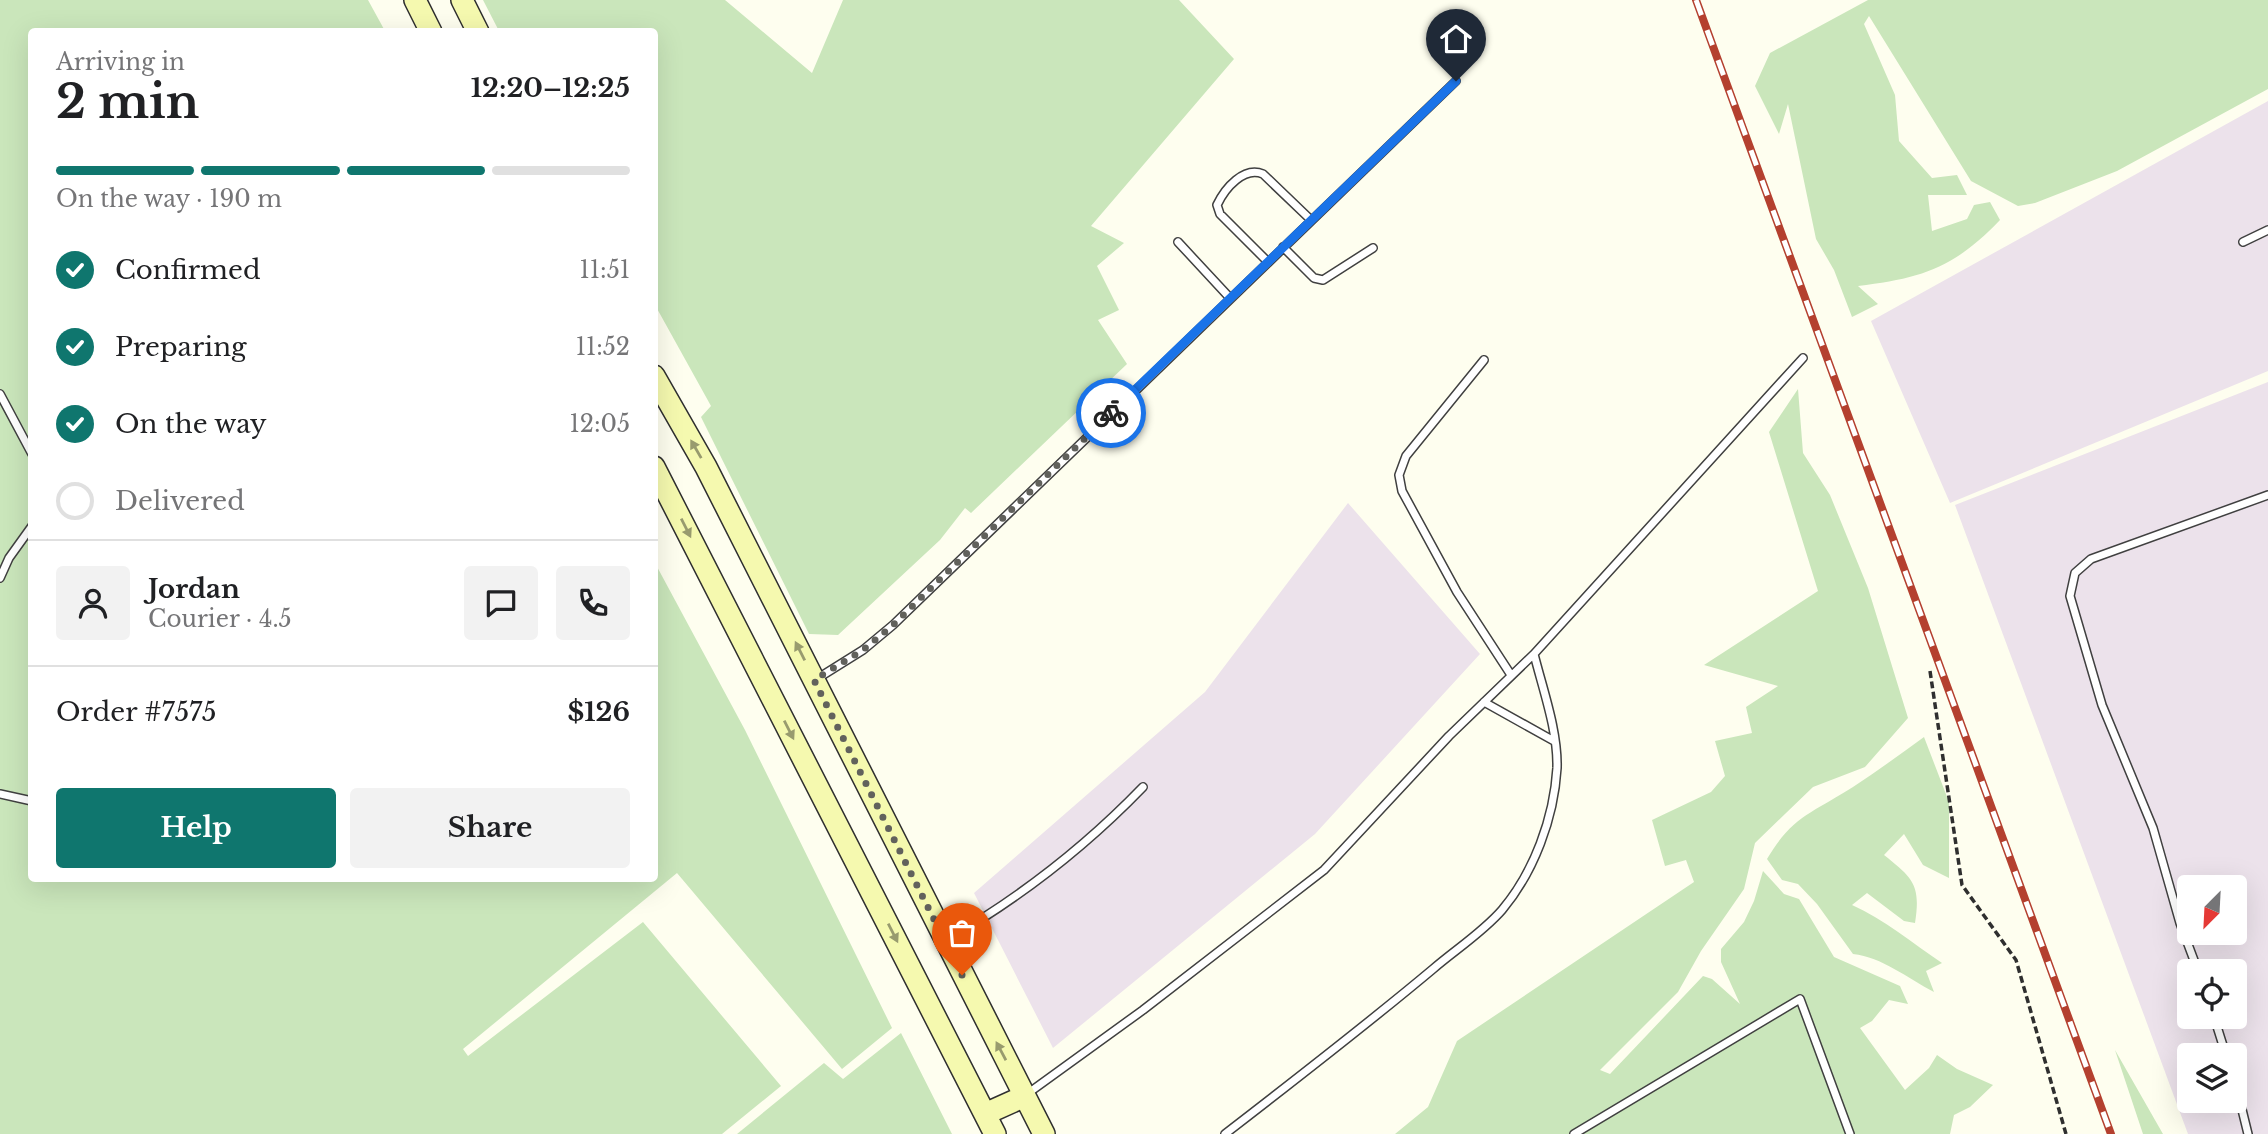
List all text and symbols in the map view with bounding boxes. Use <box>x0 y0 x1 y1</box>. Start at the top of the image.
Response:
pin <box>1426 9 1486 81</box>
icon: home <box>1437 20 1475 58</box>
text: Arriving in <box>56 48 185 76</box>
text: 12:20–12:25 <box>471 72 630 104</box>
text: 2 min <box>56 73 199 130</box>
text: On the way · 190 m <box>56 185 282 213</box>
icon: check <box>56 251 94 289</box>
text: Confirmed <box>115 254 260 286</box>
text: 11:51 <box>580 256 630 284</box>
icon: check <box>56 328 94 366</box>
text: Preparing <box>115 331 247 363</box>
text: 11:52 <box>576 333 630 361</box>
courier <box>1076 378 1146 448</box>
icon: bike <box>1092 394 1130 432</box>
icon: check <box>56 405 94 443</box>
text: On the way <box>115 408 267 440</box>
text: 12:05 <box>570 410 630 438</box>
one-way arrow <box>690 439 702 459</box>
text: Delivered <box>115 485 245 517</box>
one-way arrow <box>680 518 691 538</box>
button: person <box>56 566 130 640</box>
button: chat <box>464 566 538 640</box>
button: phone <box>556 566 630 640</box>
text: Jordan <box>148 573 240 605</box>
text: Courier · 4.5 <box>148 605 292 633</box>
one-way arrow <box>794 641 806 661</box>
text: Order #7575 <box>56 696 217 728</box>
text: $126 <box>567 696 630 728</box>
one-way arrow <box>783 721 795 741</box>
button: Help <box>56 788 336 868</box>
button: Share <box>350 788 630 868</box>
north arrow <box>2177 875 2247 945</box>
map controls <box>2177 875 2247 1113</box>
pin <box>932 903 992 975</box>
icon: bag <box>943 914 981 952</box>
one-way arrow <box>888 923 899 943</box>
button: locate <box>2177 959 2247 1029</box>
one-way arrow <box>996 1041 1008 1061</box>
button: layers <box>2177 1043 2247 1113</box>

